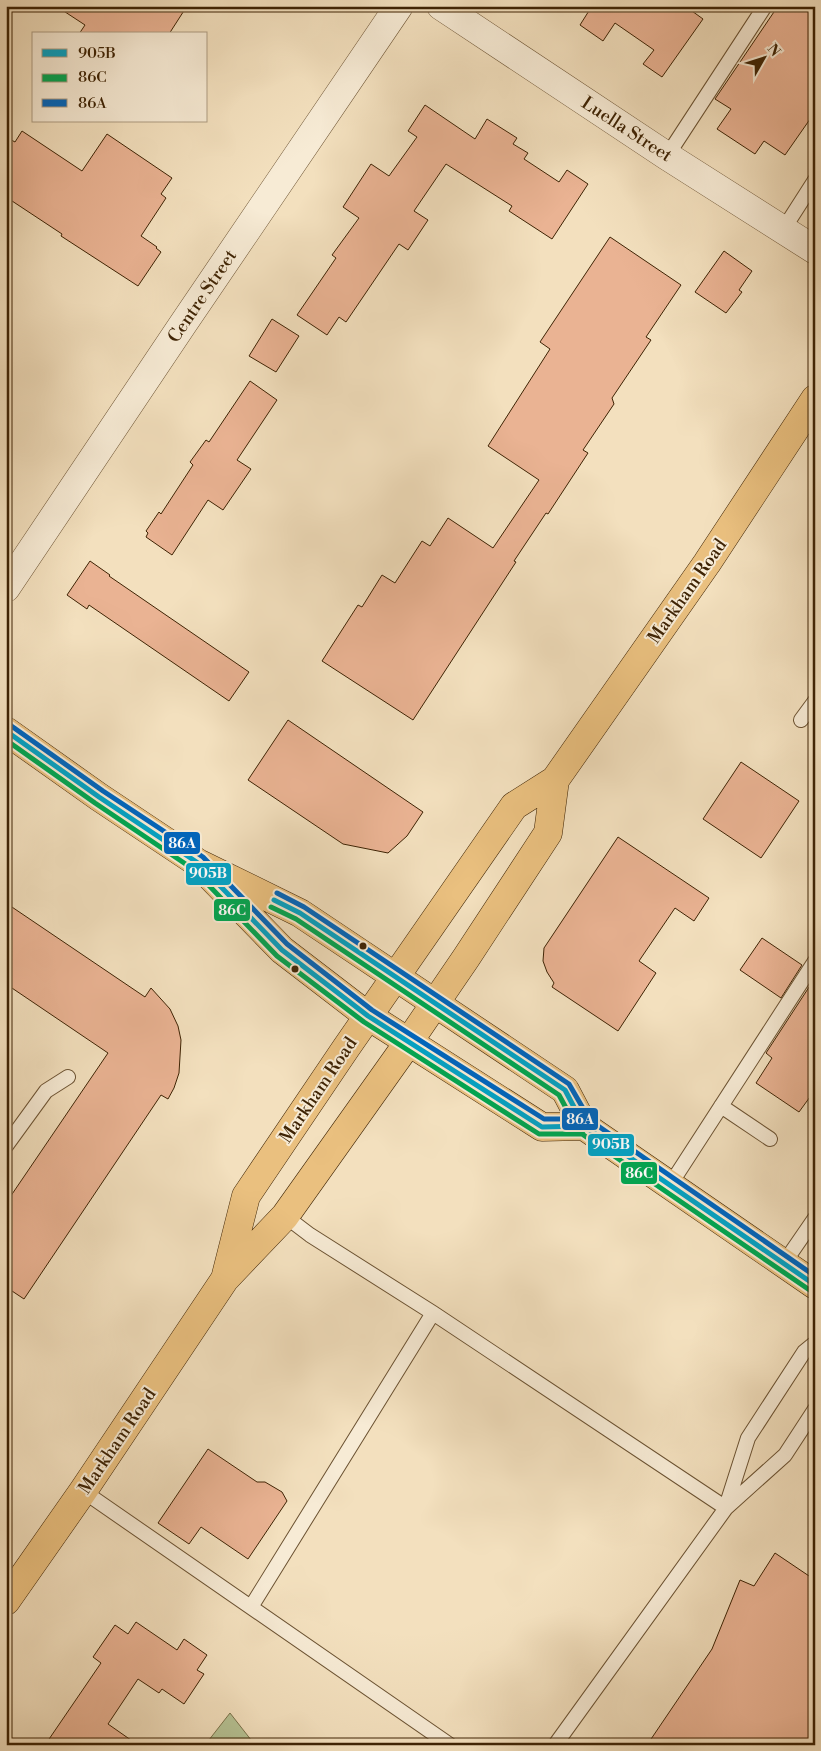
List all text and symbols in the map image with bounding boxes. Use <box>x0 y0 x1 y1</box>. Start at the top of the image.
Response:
legend <box>32 32 208 122</box>
north arrow <box>738 32 788 82</box>
text: N <box>763 40 784 60</box>
text: 905B <box>78 44 116 63</box>
text: 86C <box>78 68 107 87</box>
street label: Luella Street <box>577 92 677 168</box>
text: 86A <box>78 94 107 113</box>
street label: Centre Street <box>163 245 242 347</box>
street label: Markham Road <box>643 534 733 648</box>
line badge: 86A <box>163 831 201 855</box>
text: 86A <box>168 835 197 853</box>
line badge: 905B <box>185 862 232 886</box>
text: 905B <box>189 865 227 883</box>
line badge: 86C <box>213 898 251 922</box>
text: 86C <box>218 902 246 920</box>
unlabelled marker <box>358 941 368 951</box>
unlabelled marker <box>290 964 300 974</box>
street label: Markham Road <box>274 1032 363 1148</box>
line badge: 86A <box>561 1107 599 1131</box>
text: 86A <box>566 1111 595 1129</box>
line badge: 905B <box>587 1133 635 1157</box>
text: 905B <box>592 1136 630 1154</box>
line badge: 86C <box>620 1161 658 1185</box>
text: 86C <box>625 1165 653 1183</box>
street label: Markham Road <box>73 1383 162 1499</box>

